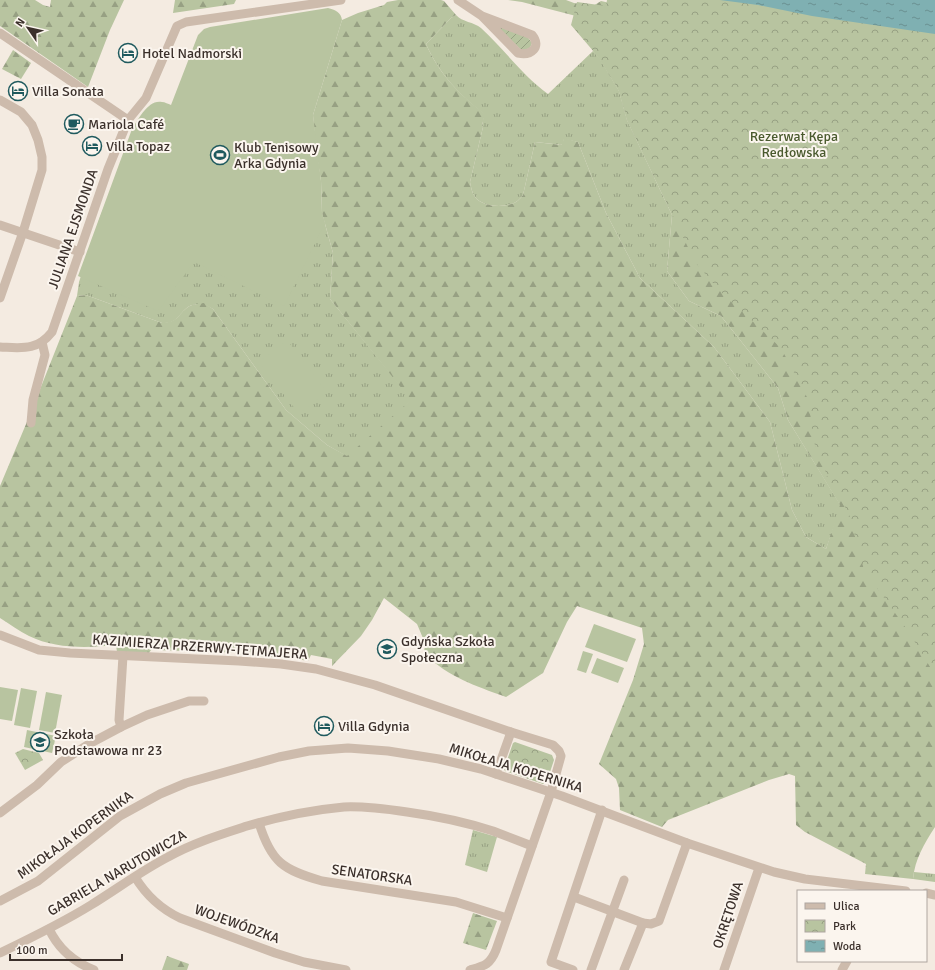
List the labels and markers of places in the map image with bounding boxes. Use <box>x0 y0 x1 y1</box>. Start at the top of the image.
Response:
hotel icon: Hotel Nadmorski <box>117 42 139 64</box>
place label: Hotel Nadmorski <box>142 45 242 62</box>
hotel icon: Villa Sonata <box>7 80 29 102</box>
place label: Villa Sonata <box>32 83 104 100</box>
cafe icon: Mariola Café <box>63 113 85 135</box>
place label: Mariola Café <box>88 116 164 133</box>
hotel icon: Villa Topaz <box>81 135 103 157</box>
place label: Villa Topaz <box>106 138 170 155</box>
place label: Klub Tenisowy Arka Gdynia <box>234 139 319 172</box>
sports icon: Klub Tenisowy Arka Gdynia <box>209 144 231 166</box>
place label: Gdyńska Szkoła Społeczna <box>401 633 495 666</box>
school or university icon: Gdyńska Szkoła Społeczna <box>376 638 398 660</box>
hotel icon: Villa Gdynia <box>313 715 335 737</box>
place label: Villa Gdynia <box>338 718 410 735</box>
place label: Szkoła Podstawowa nr 23 <box>54 726 162 759</box>
school or university icon: Szkoła Podstawowa nr 23 <box>29 731 51 753</box>

